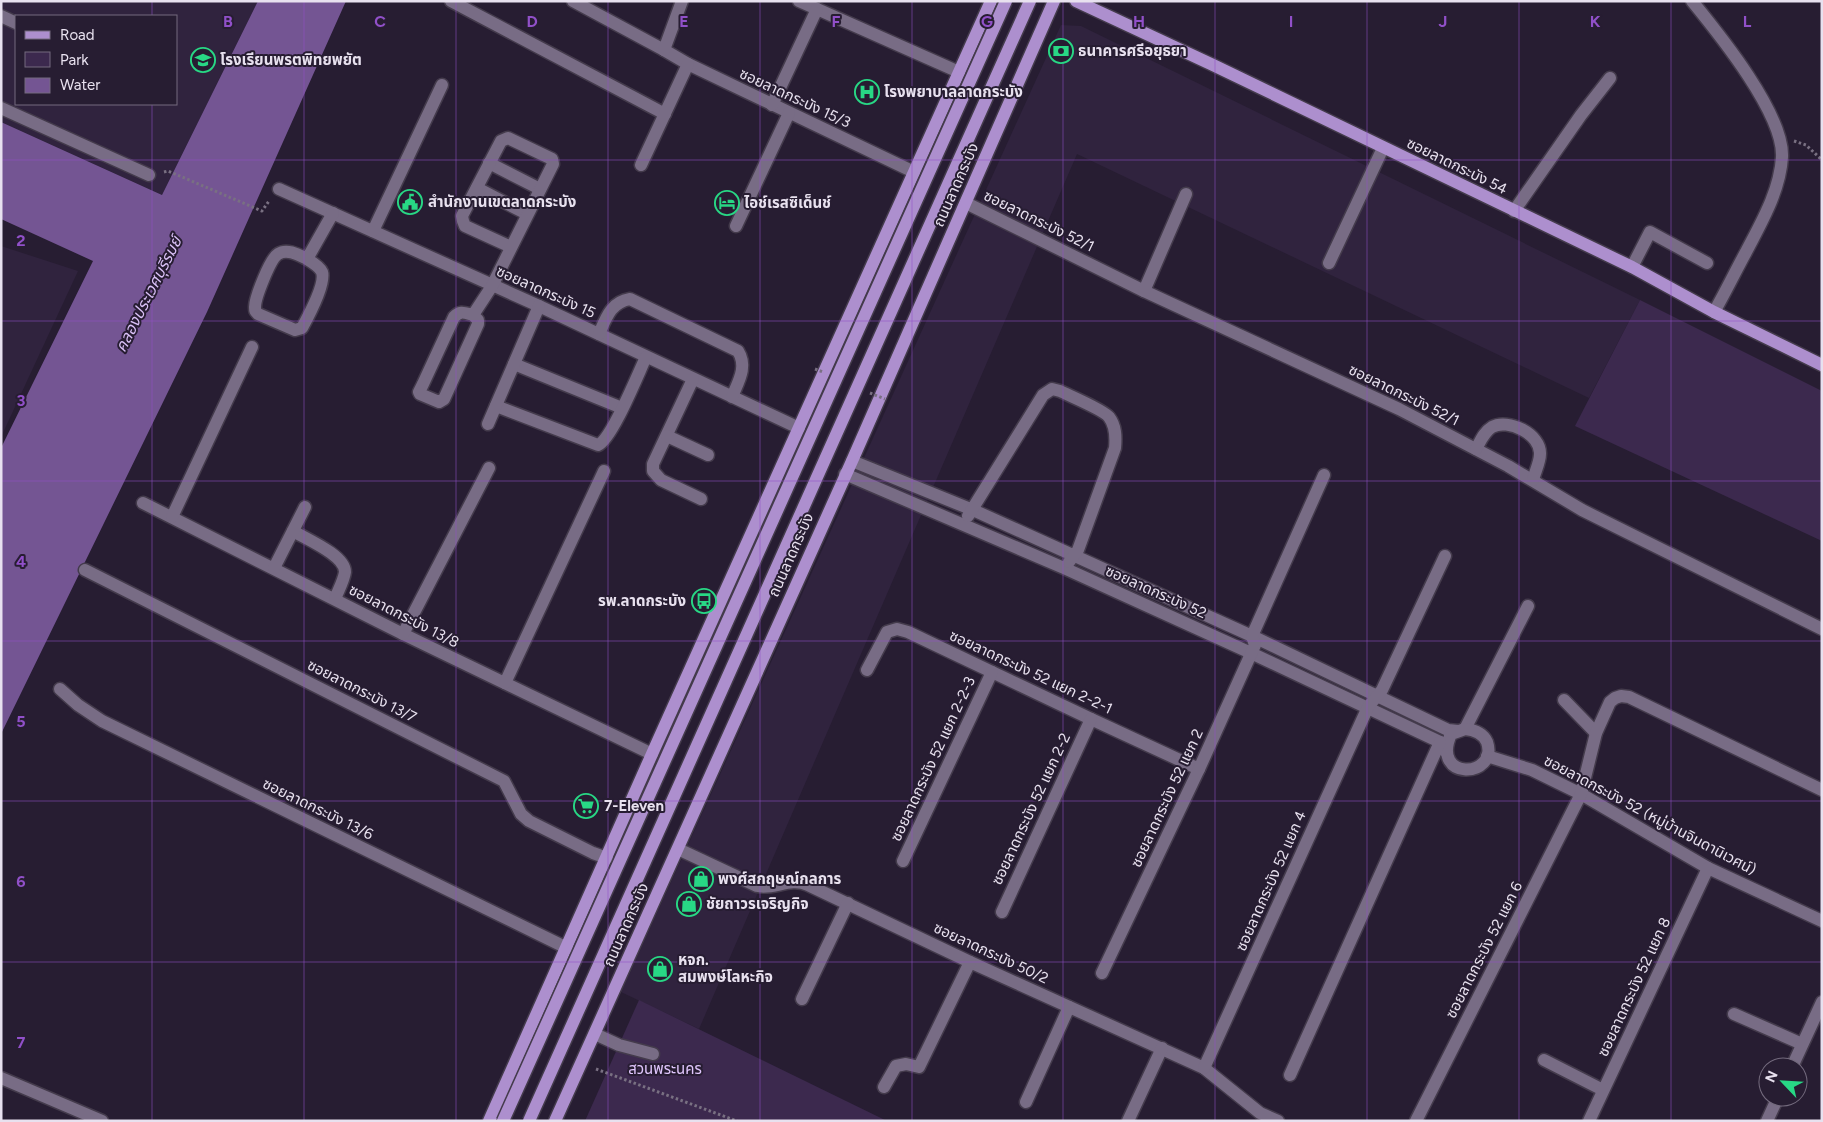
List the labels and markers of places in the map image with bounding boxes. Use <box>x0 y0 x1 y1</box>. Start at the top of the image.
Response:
bank icon: ธนาคารศรีอยุธยา <box>1048 38 1074 64</box>
place label: ธนาคารศรีอยุธยา <box>1078 42 1187 60</box>
school or university icon: โรงเรียนพรตพิทยพยัต <box>190 47 216 73</box>
place label: โรงเรียนพรตพิทยพยัต <box>220 51 362 69</box>
hospital icon: โรงพยาบาลลาดกระบัง <box>854 79 880 105</box>
place label: โรงพยาบาลลาดกระบัง <box>884 83 1023 101</box>
public building icon: สำนักงานเขตลาดกระบัง <box>397 189 423 215</box>
hotel icon: ไอช์เรสซิเด็นช์ <box>714 190 740 216</box>
place label: สำนักงานเขตลาดกระบัง <box>428 193 576 211</box>
place label: ไอช์เรสซิเด็นช์ <box>744 194 831 212</box>
bus stop icon: รพ.ลาดกระบัง <box>691 588 717 614</box>
place label: รพ.ลาดกระบัง <box>598 592 686 610</box>
supermarket icon: 7-Eleven <box>573 793 599 819</box>
place label: 7-Eleven <box>604 797 664 815</box>
shop icon: พงศ์สกฤษณ์กลการ <box>688 866 714 892</box>
place label: พงศ์สกฤษณ์กลการ <box>718 870 842 888</box>
shop icon: ชัยถาวรเจริญกิจ <box>676 891 702 917</box>
place label: ชัยถาวรเจริญกิจ <box>706 895 809 913</box>
place label: หจก. สมพงษ์โลหะกิจ <box>678 951 773 986</box>
shop icon: หจก. สมพงษ์โลหะกิจ <box>647 956 673 982</box>

